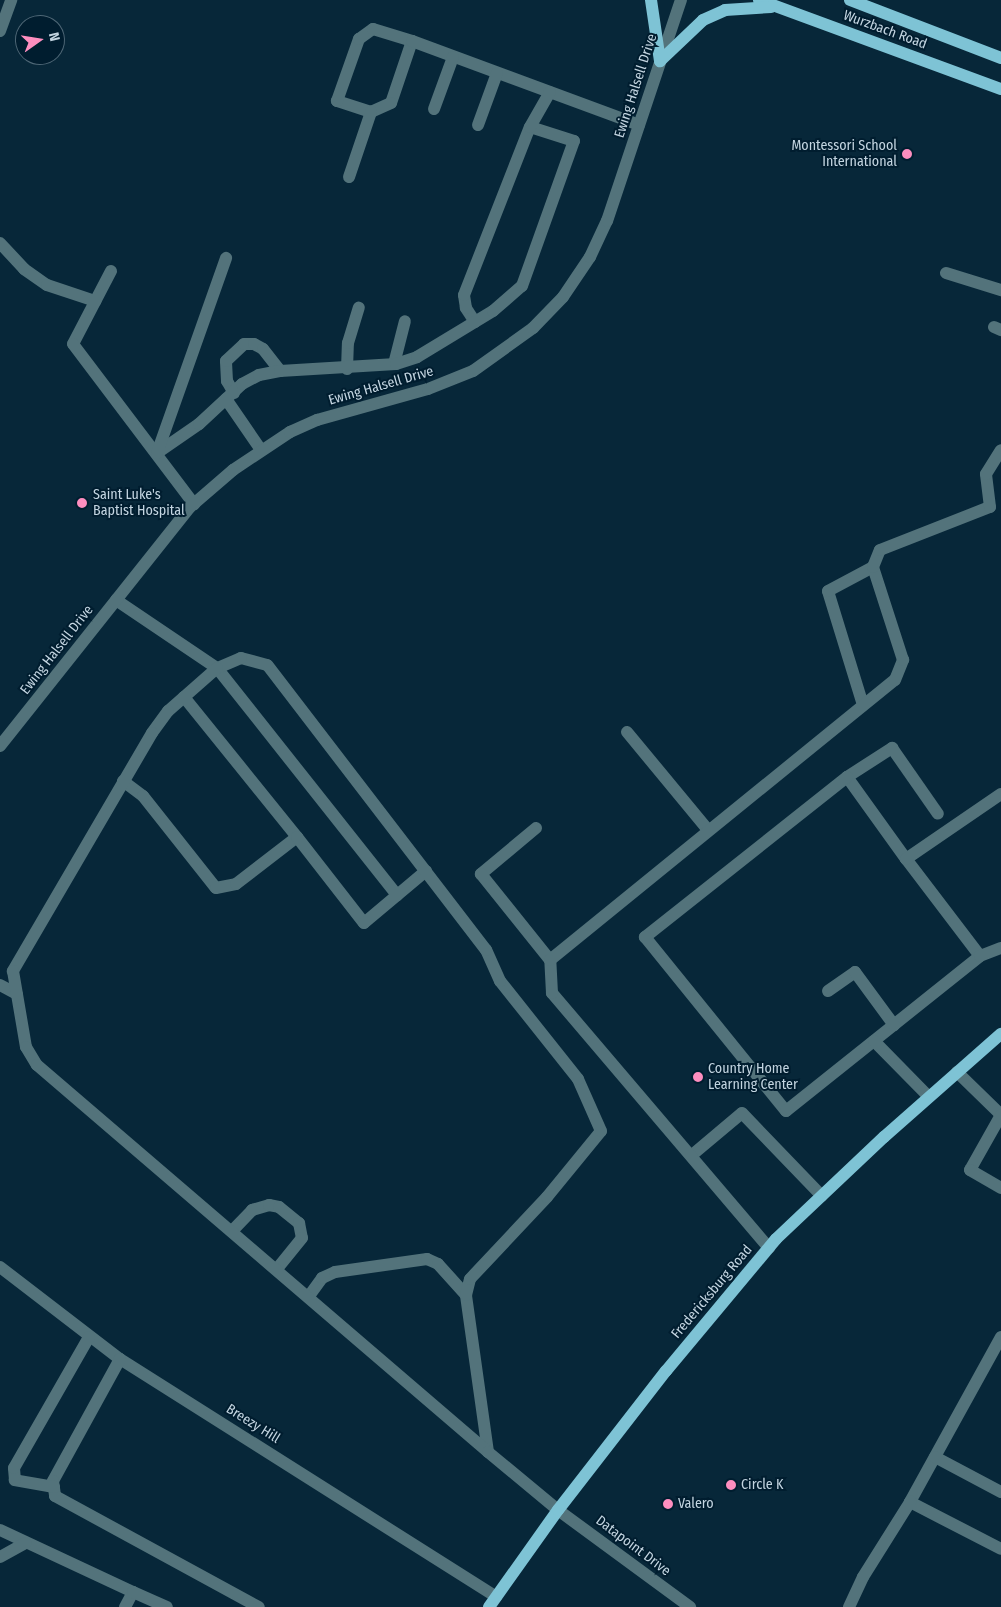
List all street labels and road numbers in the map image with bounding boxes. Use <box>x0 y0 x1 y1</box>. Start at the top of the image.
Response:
street label: Wurzbach Road <box>841 7 929 53</box>
street label: Ewing Halsell Drive <box>611 32 661 140</box>
street label: Ewing Halsell Drive <box>327 363 435 409</box>
street label: Ewing Halsell Drive <box>17 602 97 698</box>
street label: Fredericksburg Road <box>668 1242 756 1342</box>
street label: Breezy Hill <box>223 1401 283 1447</box>
street label: Datapoint Drive <box>592 1512 674 1580</box>

